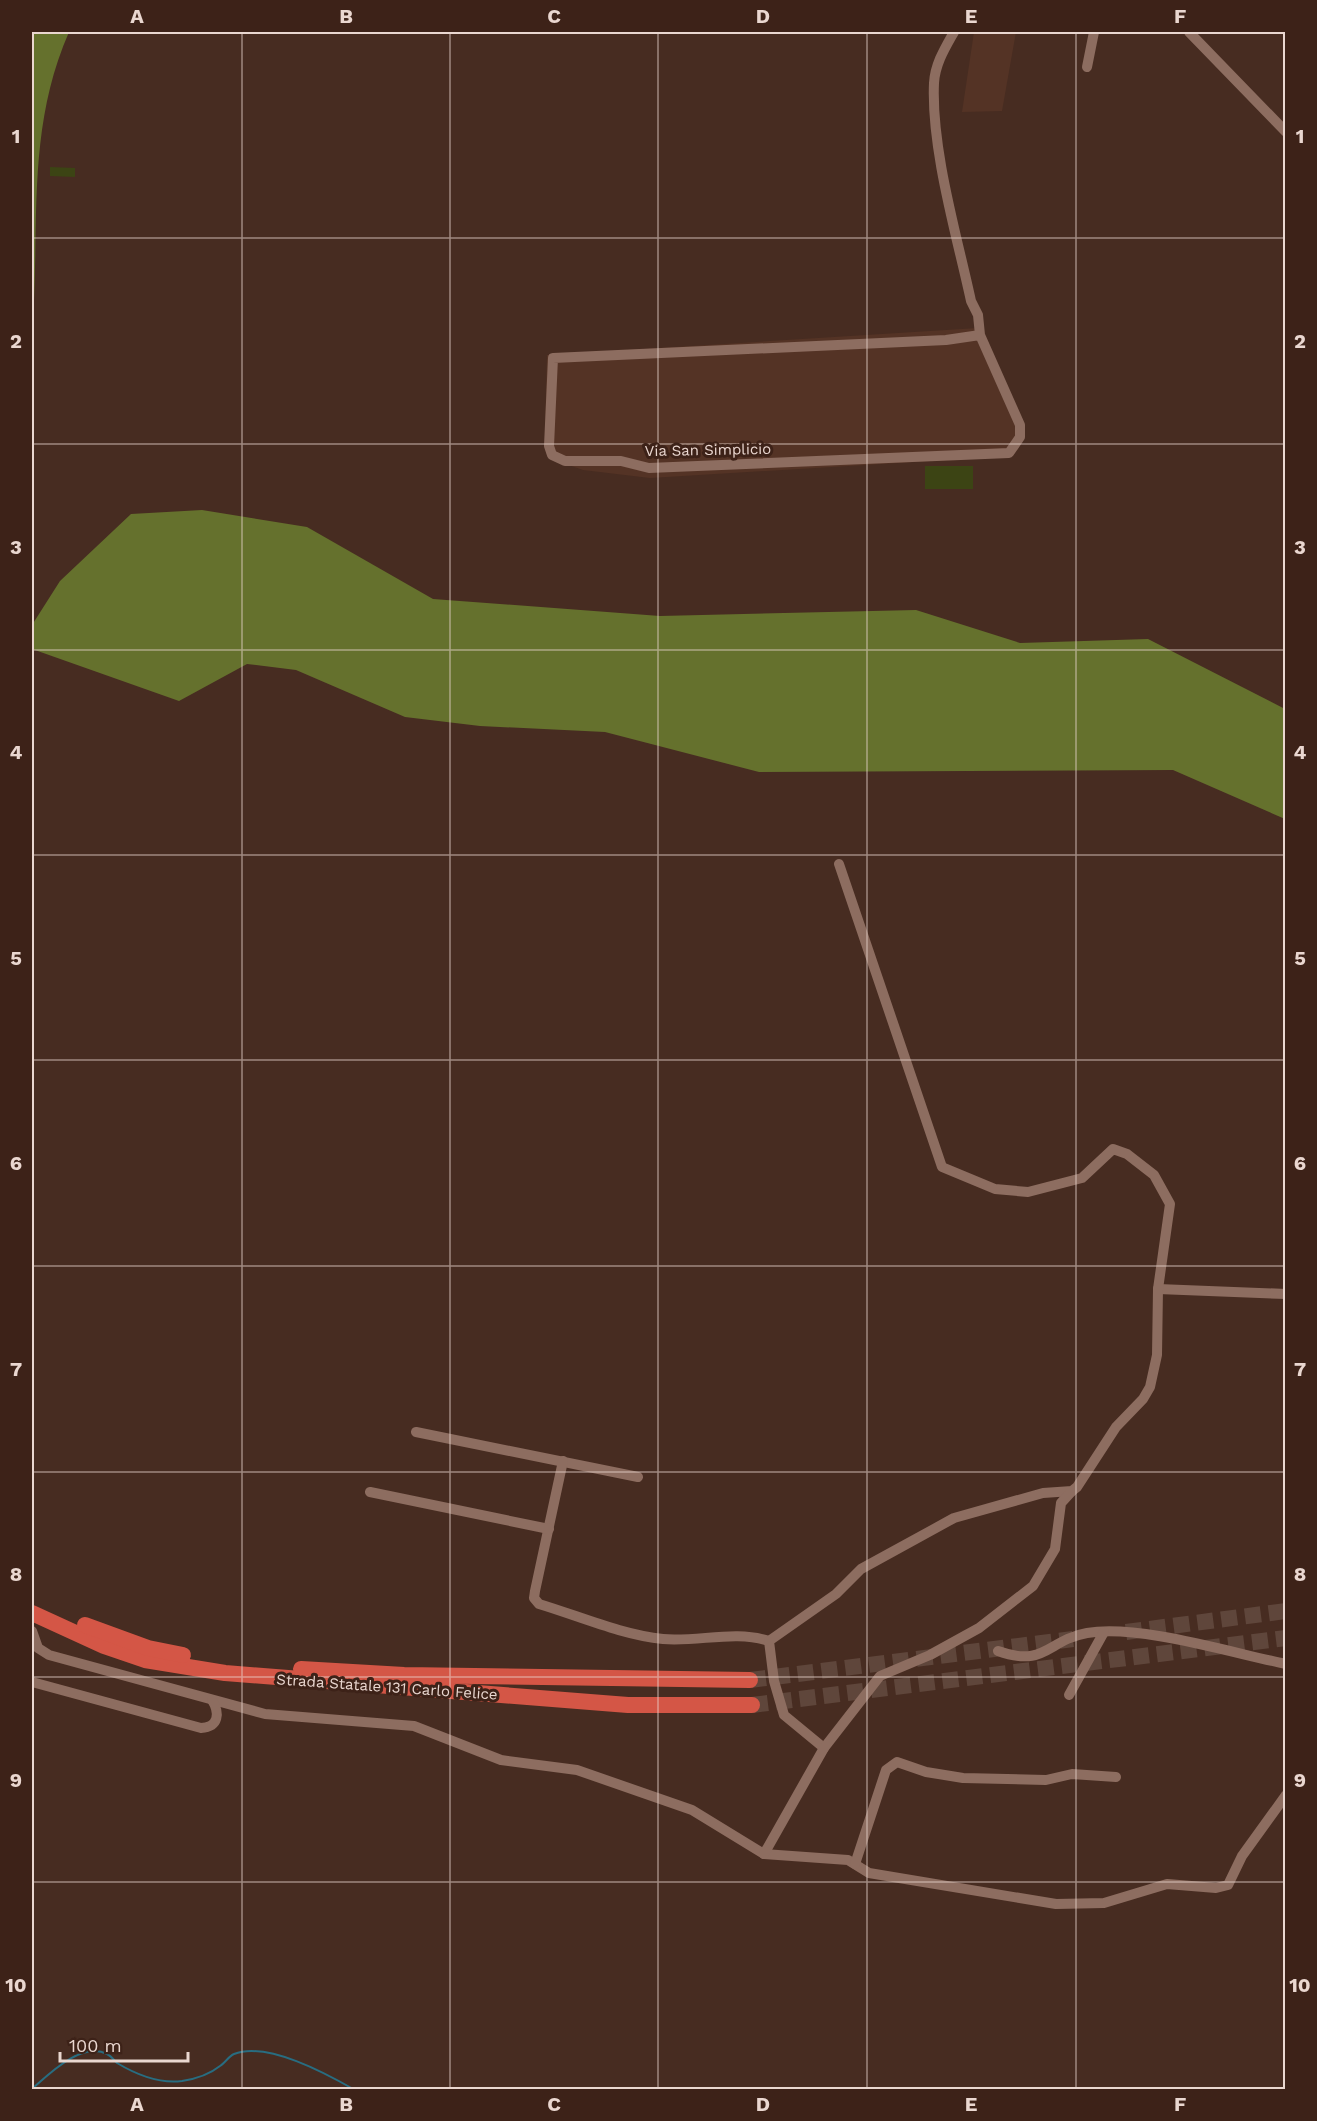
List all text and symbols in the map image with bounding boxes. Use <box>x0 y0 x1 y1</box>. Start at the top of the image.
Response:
text: A <box>130 4 144 28</box>
text: B <box>339 4 353 28</box>
text: C <box>547 4 561 28</box>
text: D <box>756 4 770 28</box>
text: E <box>965 4 977 28</box>
text: F <box>1174 4 1186 28</box>
text: 1 <box>12 124 20 148</box>
text: 1 <box>1296 124 1304 148</box>
text: 2 <box>10 329 22 353</box>
text: 2 <box>1294 329 1306 353</box>
street label: Via San Simplicio <box>645 440 771 460</box>
text: 3 <box>10 535 22 559</box>
text: 3 <box>1294 535 1306 559</box>
text: 4 <box>10 740 23 764</box>
text: 4 <box>1294 740 1307 764</box>
text: 5 <box>10 946 22 970</box>
text: 5 <box>1294 946 1306 970</box>
text: 6 <box>10 1151 22 1175</box>
text: 6 <box>1294 1151 1306 1175</box>
text: 7 <box>10 1357 22 1381</box>
text: 7 <box>1294 1357 1306 1381</box>
text: 8 <box>10 1562 22 1586</box>
text: 8 <box>1294 1562 1306 1586</box>
street label: Strada Statale 131 Carlo Felice <box>276 1670 498 1704</box>
text: 9 <box>10 1768 22 1792</box>
text: 9 <box>1294 1768 1306 1792</box>
text: 10 <box>5 1973 27 1997</box>
text: 10 <box>1289 1973 1311 1997</box>
scale bar <box>60 2025 188 2063</box>
text: 100 m <box>69 2035 122 2056</box>
text: A <box>130 2092 144 2116</box>
text: B <box>339 2092 353 2116</box>
text: C <box>547 2092 561 2116</box>
text: D <box>756 2092 770 2116</box>
text: E <box>965 2092 977 2116</box>
text: F <box>1174 2092 1186 2116</box>

